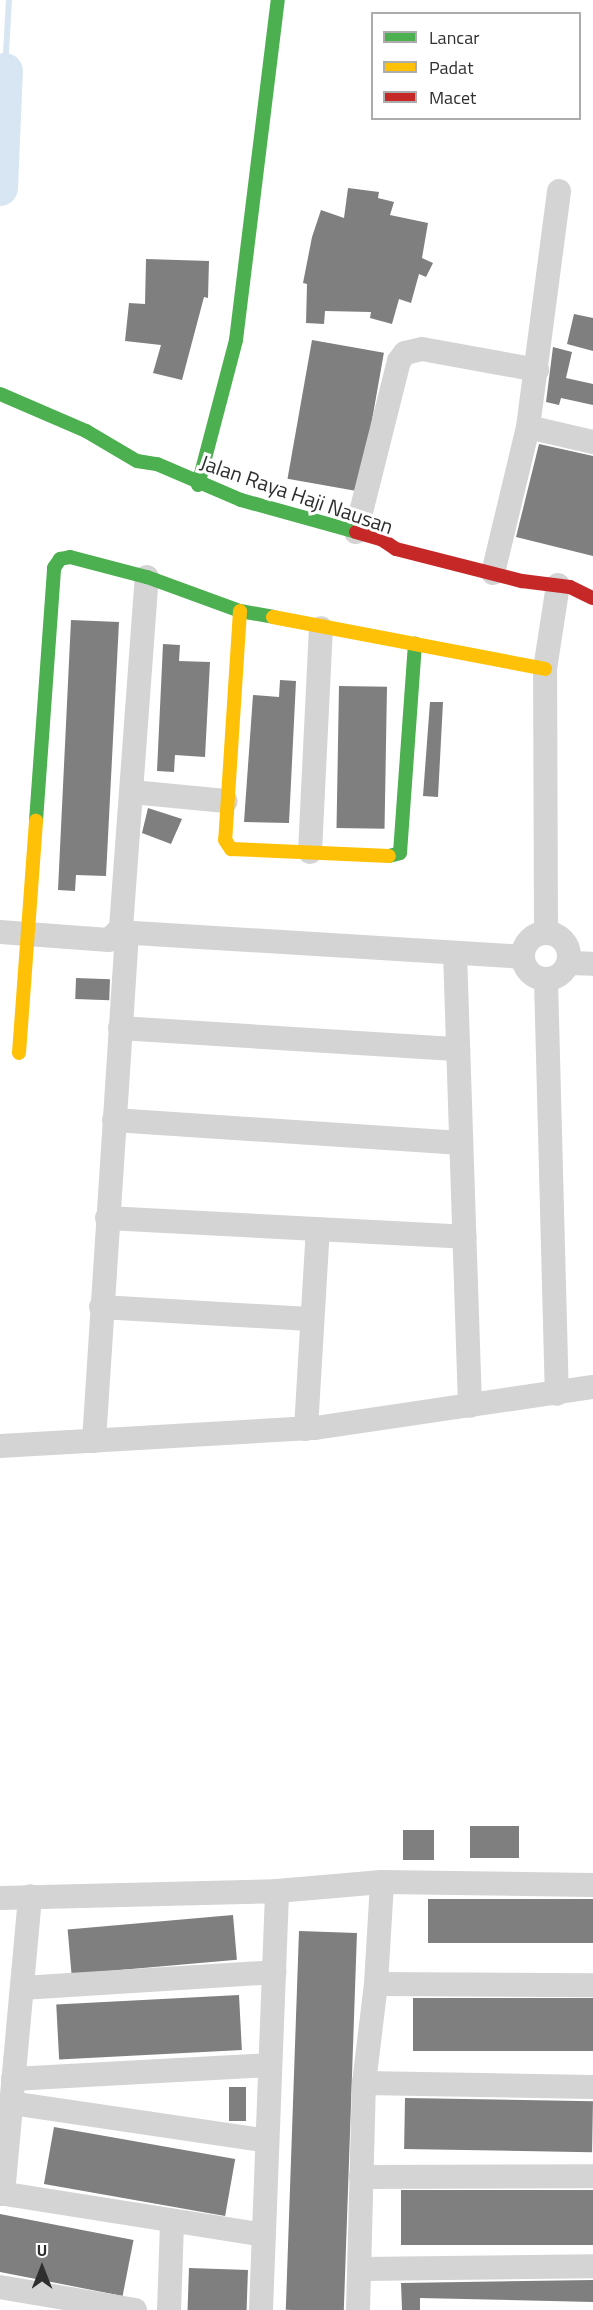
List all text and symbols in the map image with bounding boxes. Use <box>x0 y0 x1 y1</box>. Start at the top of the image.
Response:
legend <box>371 12 581 120</box>
text: Lancar <box>429 24 479 51</box>
text: Padat <box>429 54 473 81</box>
text: Macet <box>429 84 476 111</box>
street label: Jalan Raya Haji Nausan <box>197 449 397 539</box>
north arrow <box>12 2238 72 2298</box>
text: U <box>37 2238 47 2262</box>

